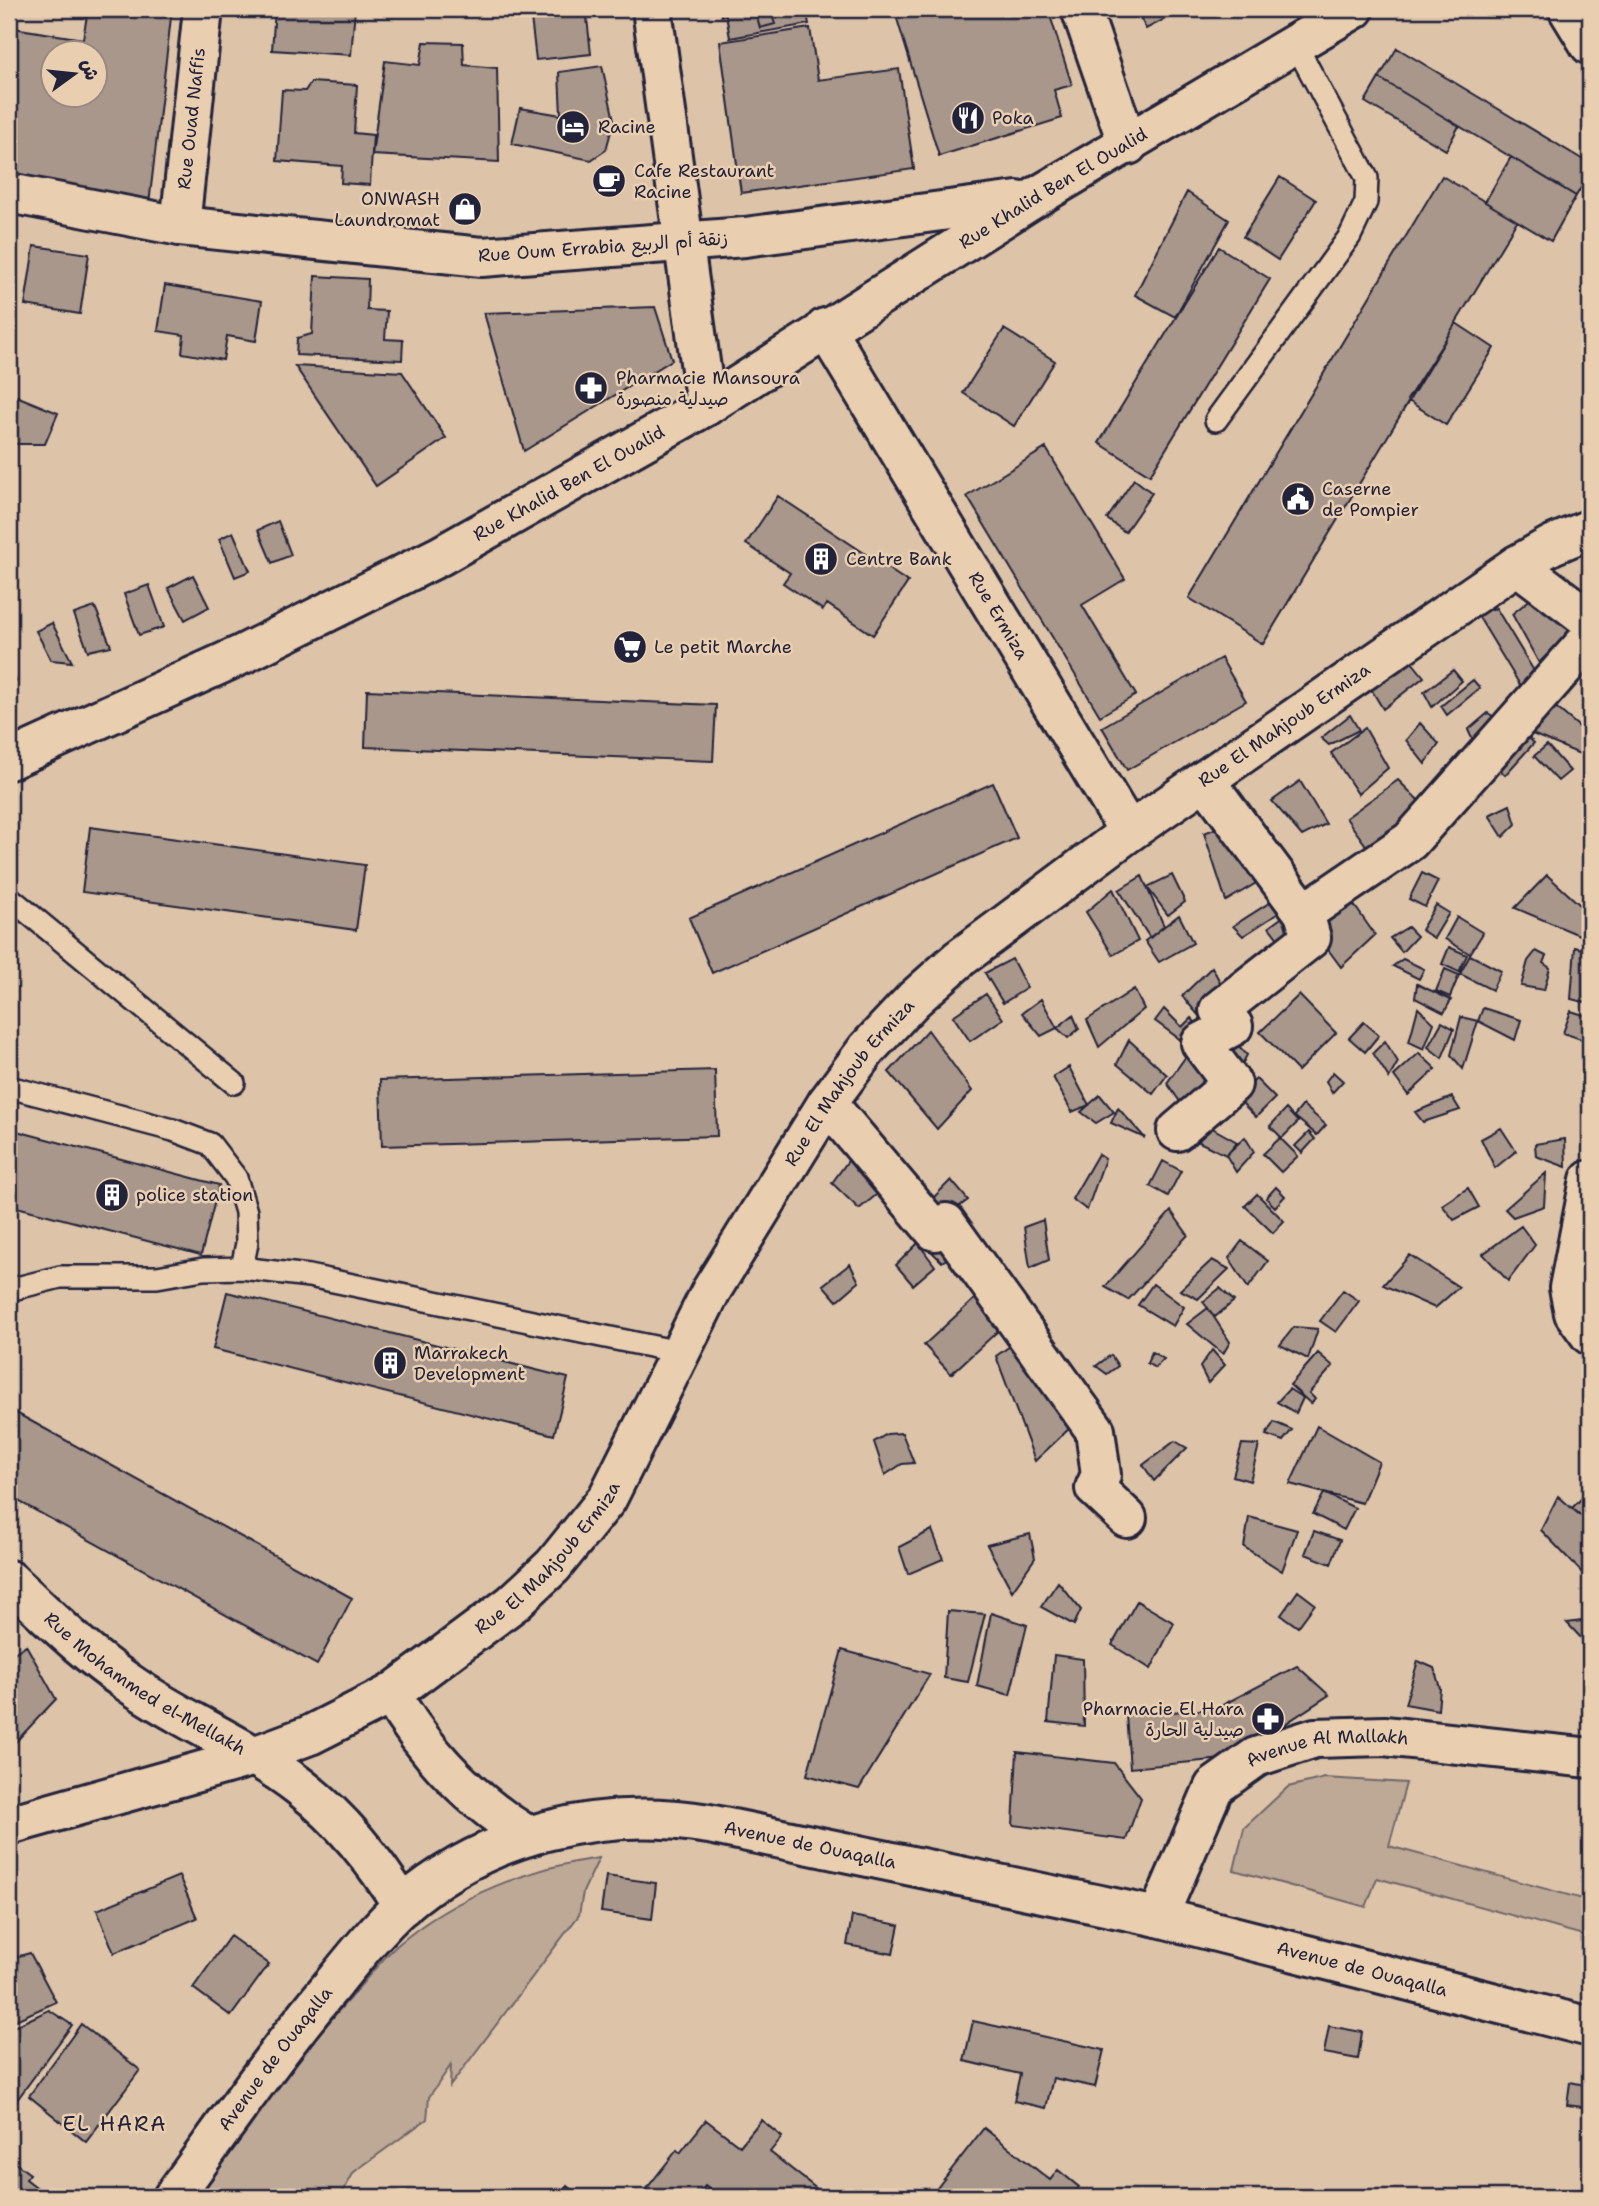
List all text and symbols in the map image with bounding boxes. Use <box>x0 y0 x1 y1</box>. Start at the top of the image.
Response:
north arrow <box>38 38 108 108</box>
street label: Rue Ouad Naffis <box>172 46 211 191</box>
text: ش <box>75 56 105 83</box>
restaurant icon: Poka <box>949 99 987 137</box>
place label: Poka <box>992 106 1034 130</box>
hotel icon: Racine <box>554 108 592 146</box>
place label: Racine <box>598 115 656 139</box>
street label: Rue Khalid Ben El Oualid <box>954 122 1152 255</box>
place label: Cafe Restaurant Racine <box>634 159 775 204</box>
cafe icon: Cafe Restaurant Racine <box>590 162 628 200</box>
place label: ONWASH Laundromat <box>334 187 440 232</box>
shop icon: ONWASH Laundromat <box>446 190 484 228</box>
street label: Rue Oum Errabia زنقة أم الربيع <box>477 226 729 270</box>
place label: Pharmacie Mansoura صيدلية منصورة <box>616 366 800 411</box>
pharmacy icon: Pharmacie Mansoura صيدلية منصورة <box>572 369 610 407</box>
street label: Rue Khalid Ben El Oualid <box>469 420 669 547</box>
place label: Caserne de Pompier <box>1322 477 1419 522</box>
public building icon: Caserne de Pompier <box>1279 480 1317 518</box>
building icon: Centre Bank <box>802 540 840 578</box>
place label: Centre Bank <box>846 547 952 571</box>
street label: Rue Ermiza <box>963 567 1034 664</box>
supermarket icon: Le petit Marche <box>611 628 649 666</box>
place label: Le petit Marche <box>654 635 792 659</box>
street label: Rue El Mahjoub Ermiza <box>1194 658 1375 793</box>
street label: Rue El Mahjoub Ermiza <box>779 994 920 1171</box>
building icon: police station <box>93 1176 131 1214</box>
place label: police station <box>136 1183 253 1207</box>
place label: Marrakech Development <box>414 1341 525 1386</box>
building icon: Marrakech Development <box>371 1344 409 1382</box>
street label: Rue El Mahjoub Ermiza <box>470 1478 626 1640</box>
street label: Rue Mohammed el-Mellakh <box>39 1607 250 1761</box>
place label: Pharmacie El Hara صيدلية الحارة <box>1083 1697 1244 1742</box>
pharmacy icon: Pharmacie El Hara صيدلية الحارة <box>1249 1700 1287 1738</box>
street label: Avenue Al Mallakh <box>1241 1724 1410 1773</box>
street label: Avenue de Ouaqalla <box>722 1815 898 1874</box>
street label: Avenue de Ouaqalla <box>1274 1936 1450 2002</box>
street label: Avenue de Ouaqalla <box>213 1982 338 2136</box>
district label: EL HARA <box>62 2110 168 2138</box>

